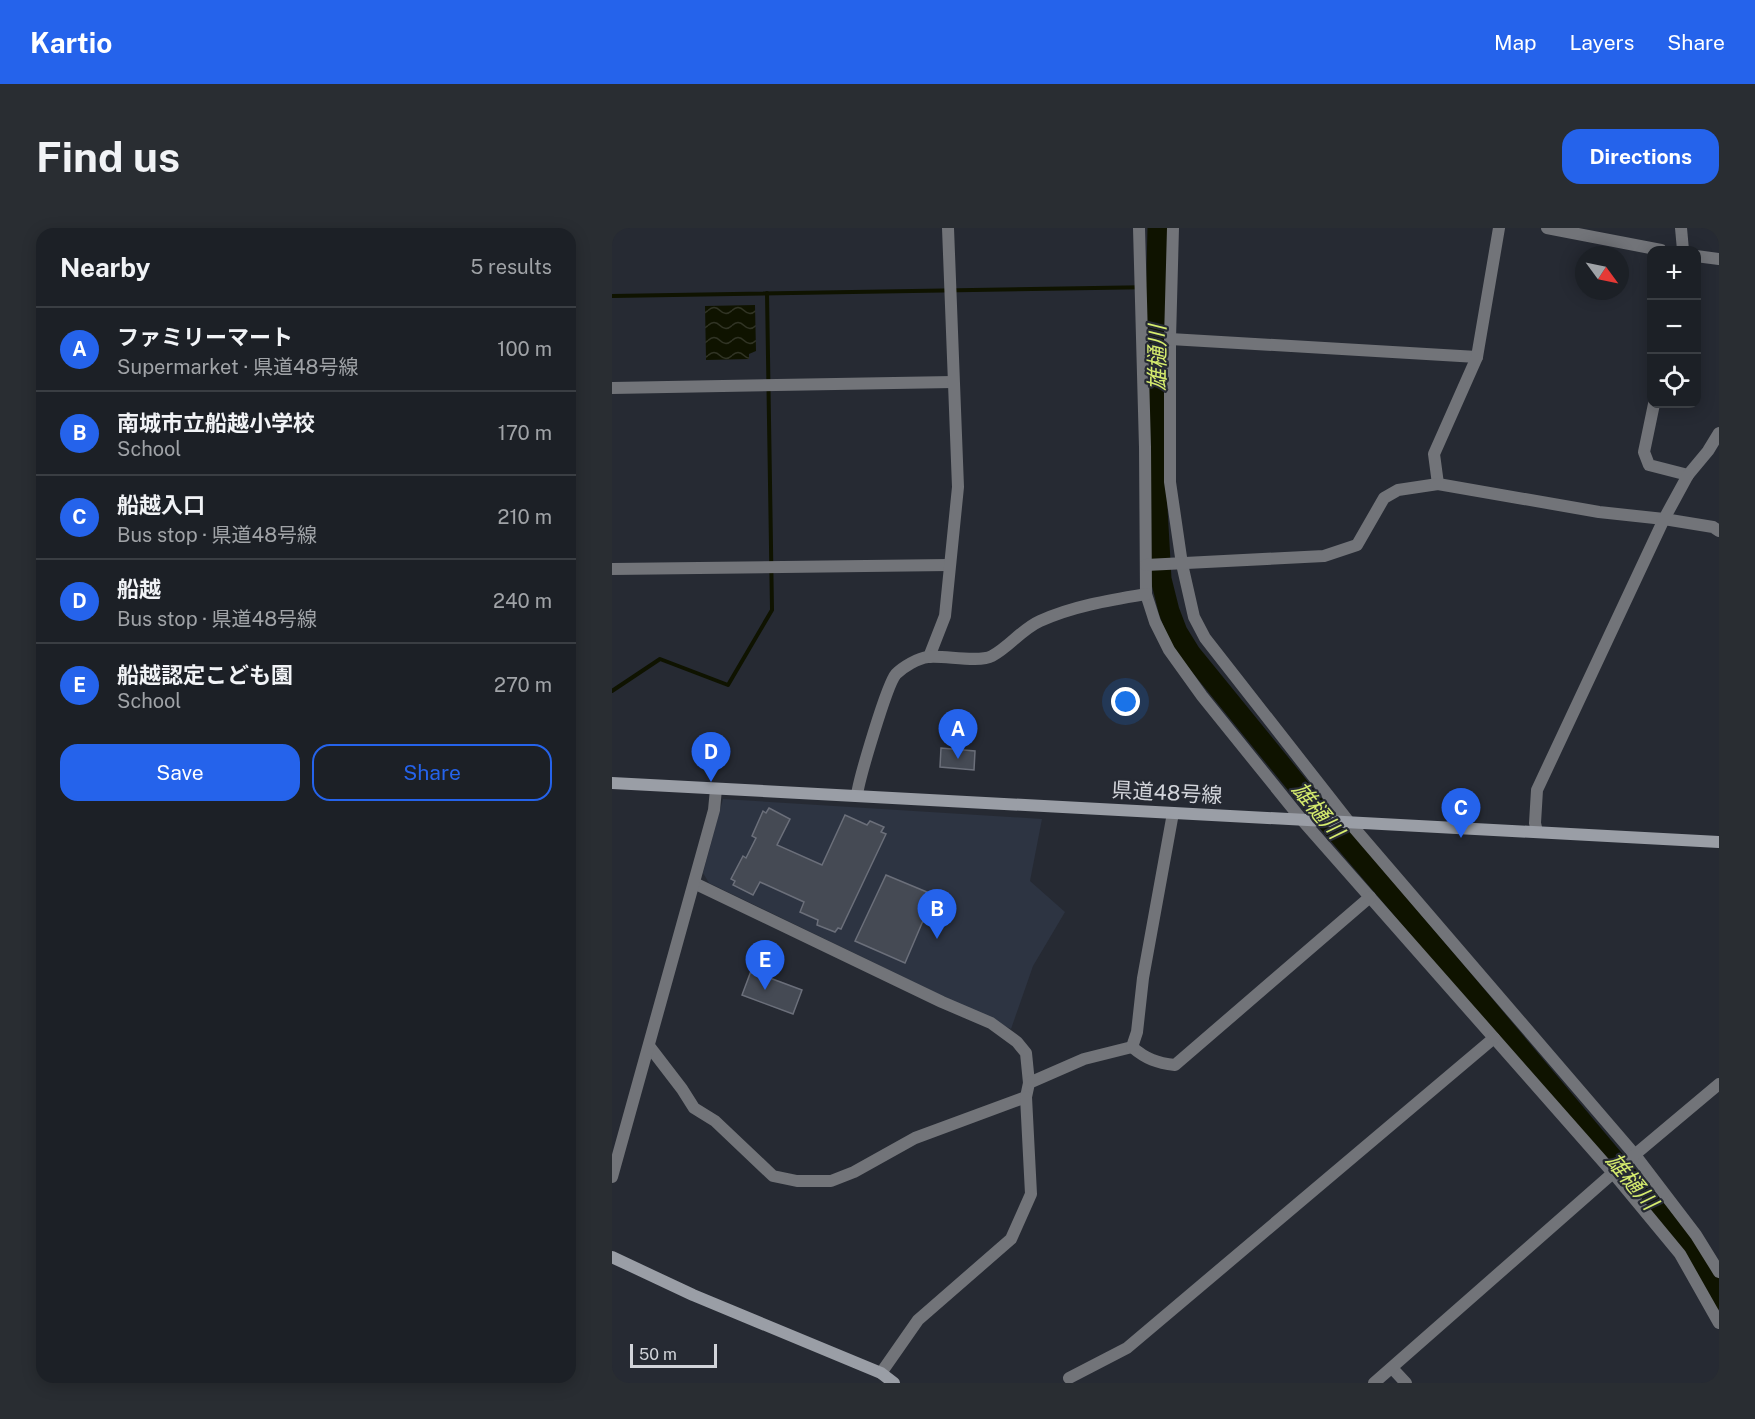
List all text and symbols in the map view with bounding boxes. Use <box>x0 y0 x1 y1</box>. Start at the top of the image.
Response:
text: Kartio <box>30 26 112 59</box>
text: Map <box>1494 30 1537 55</box>
text: Layers <box>1570 30 1634 55</box>
text: Share <box>1667 30 1725 55</box>
button: Directions <box>1562 129 1719 184</box>
text: Find us <box>36 132 180 181</box>
north arrow <box>1575 246 1629 300</box>
map controls <box>1647 246 1701 408</box>
button: + <box>1647 246 1701 300</box>
text: Nearby <box>60 252 150 283</box>
text: 5 results <box>470 255 552 279</box>
button: − <box>1647 300 1701 354</box>
water label: 雄樋川 <box>1144 323 1170 391</box>
text: ファミリーマート <box>117 324 293 350</box>
text: A <box>72 337 87 361</box>
text: 100 m <box>497 337 552 361</box>
button: locate <box>1647 354 1701 408</box>
text: Supermarket · 県道48号線 <box>117 355 358 379</box>
text: 南城市立船越小学校 <box>117 410 315 436</box>
text: B <box>73 421 86 445</box>
text: 170 m <box>498 421 552 445</box>
text: School <box>117 437 181 461</box>
text: 船越入口 <box>117 492 205 518</box>
text: C <box>72 505 87 529</box>
text: 210 m <box>498 505 552 529</box>
text: Bus stop · 県道48号線 <box>117 523 317 547</box>
text: 船越 <box>117 576 161 602</box>
text: D <box>72 589 87 613</box>
text: 240 m <box>493 589 552 613</box>
text: Bus stop · 県道48号線 <box>117 607 317 631</box>
text: 船越認定こども園 <box>117 662 293 688</box>
text: E <box>73 673 86 697</box>
text: 270 m <box>494 673 552 697</box>
your location <box>1111 687 1140 716</box>
text: School <box>117 689 181 713</box>
pin: A <box>938 710 978 759</box>
pin: D <box>692 732 730 782</box>
button: Save <box>60 744 300 801</box>
button: Share <box>312 744 552 801</box>
water label: 雄樋川 <box>1287 776 1350 845</box>
street label: 県道48号線 <box>1111 777 1223 808</box>
pin: C <box>1442 788 1480 838</box>
pin: B <box>918 890 956 939</box>
pin: E <box>746 940 784 990</box>
water label: 雄樋川 <box>1601 1147 1664 1216</box>
scale bar <box>630 1341 717 1368</box>
text: 50 m <box>639 1345 677 1364</box>

